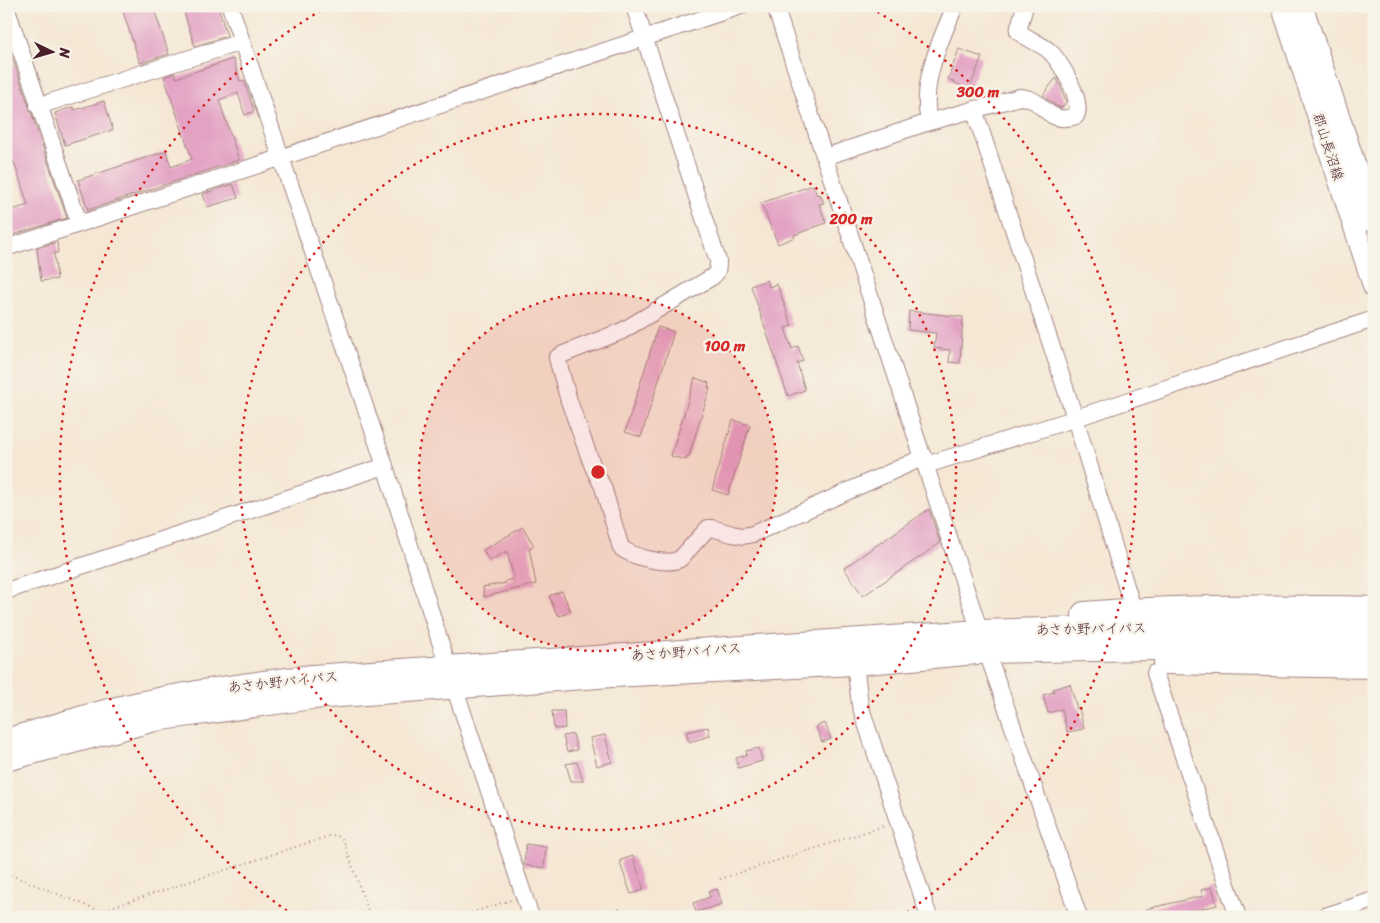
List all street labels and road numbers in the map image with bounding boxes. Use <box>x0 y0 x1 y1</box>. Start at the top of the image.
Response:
street label: 郡山長沼線 <box>1305 110 1351 184</box>
street label: あさか野バイパス <box>1035 616 1147 642</box>
street label: あさか野バイパス <box>630 636 742 668</box>
street label: あさか野バイパス <box>227 664 339 700</box>

